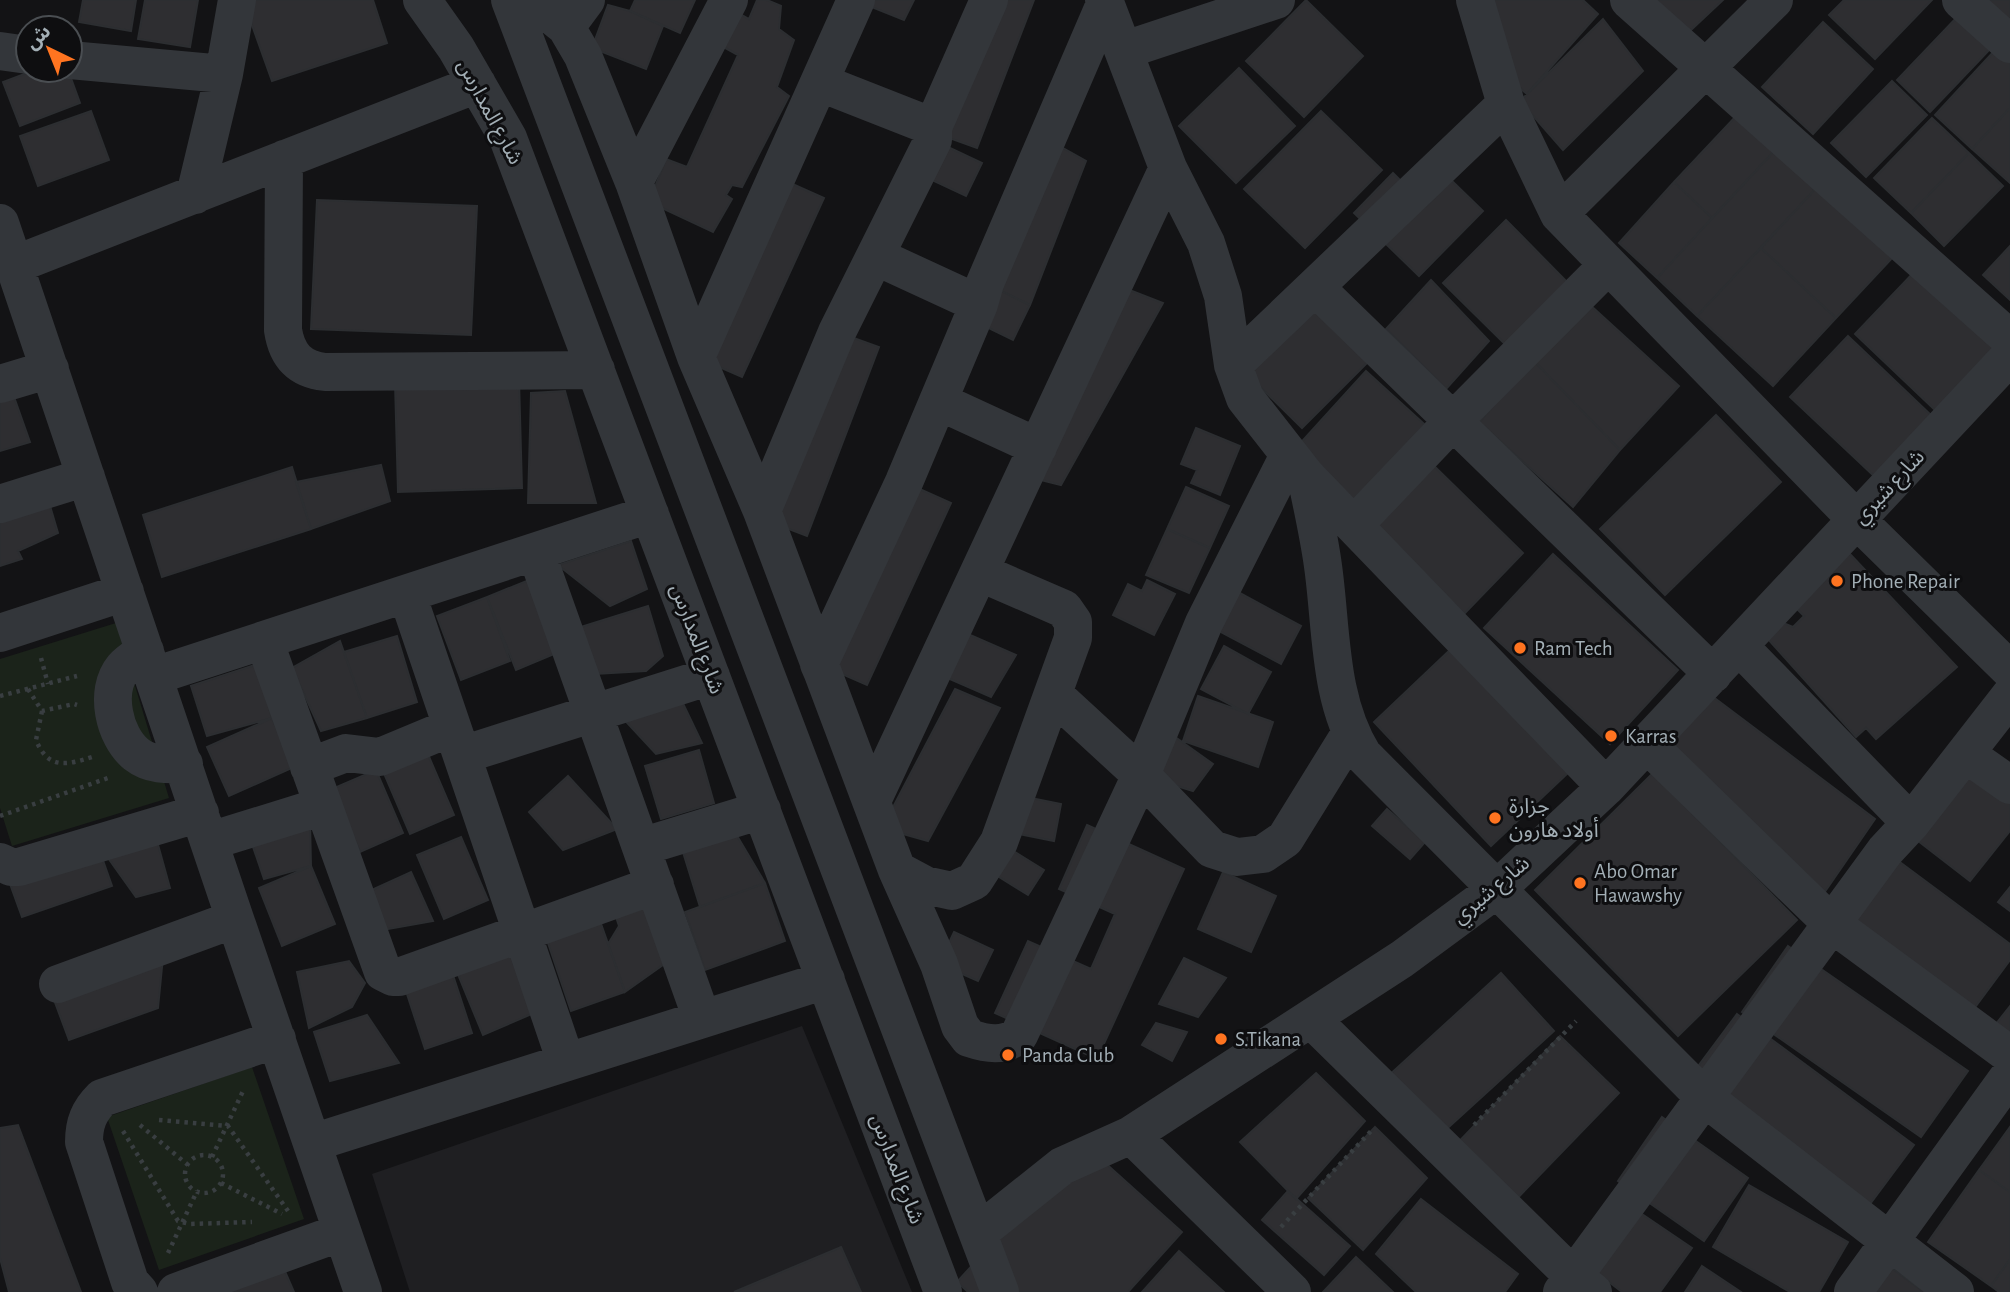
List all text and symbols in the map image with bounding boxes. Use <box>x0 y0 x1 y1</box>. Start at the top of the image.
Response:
north arrow <box>14 14 84 84</box>
text: ش <box>22 22 54 53</box>
street label: شارع المدارس <box>450 56 526 170</box>
street label: شارع شيري <box>1850 446 1932 531</box>
place label: Phone Repair <box>1851 571 1960 592</box>
marker: Phone Repair <box>1829 573 1845 589</box>
street label: شارع المدارس <box>663 581 728 698</box>
place label: Ram Tech <box>1534 638 1613 659</box>
marker: Ram Tech <box>1512 640 1528 656</box>
place label: Karras <box>1625 726 1677 747</box>
marker: Karras <box>1603 728 1619 744</box>
place label: جزارة أولاد هارون <box>1509 796 1599 842</box>
marker: جزارة أولاد هارون <box>1487 810 1503 826</box>
street label: شارع شيري <box>1449 852 1536 932</box>
place label: Abo Omar Hawawshy <box>1594 861 1682 906</box>
marker: Abo Omar Hawawshy <box>1572 875 1588 891</box>
place label: S.Tikana <box>1235 1029 1302 1050</box>
marker: S.Tikana <box>1213 1031 1229 1047</box>
place label: Panda Club <box>1022 1045 1114 1066</box>
marker: Panda Club <box>1000 1047 1016 1063</box>
street label: شارع المدارس <box>863 1111 928 1228</box>

